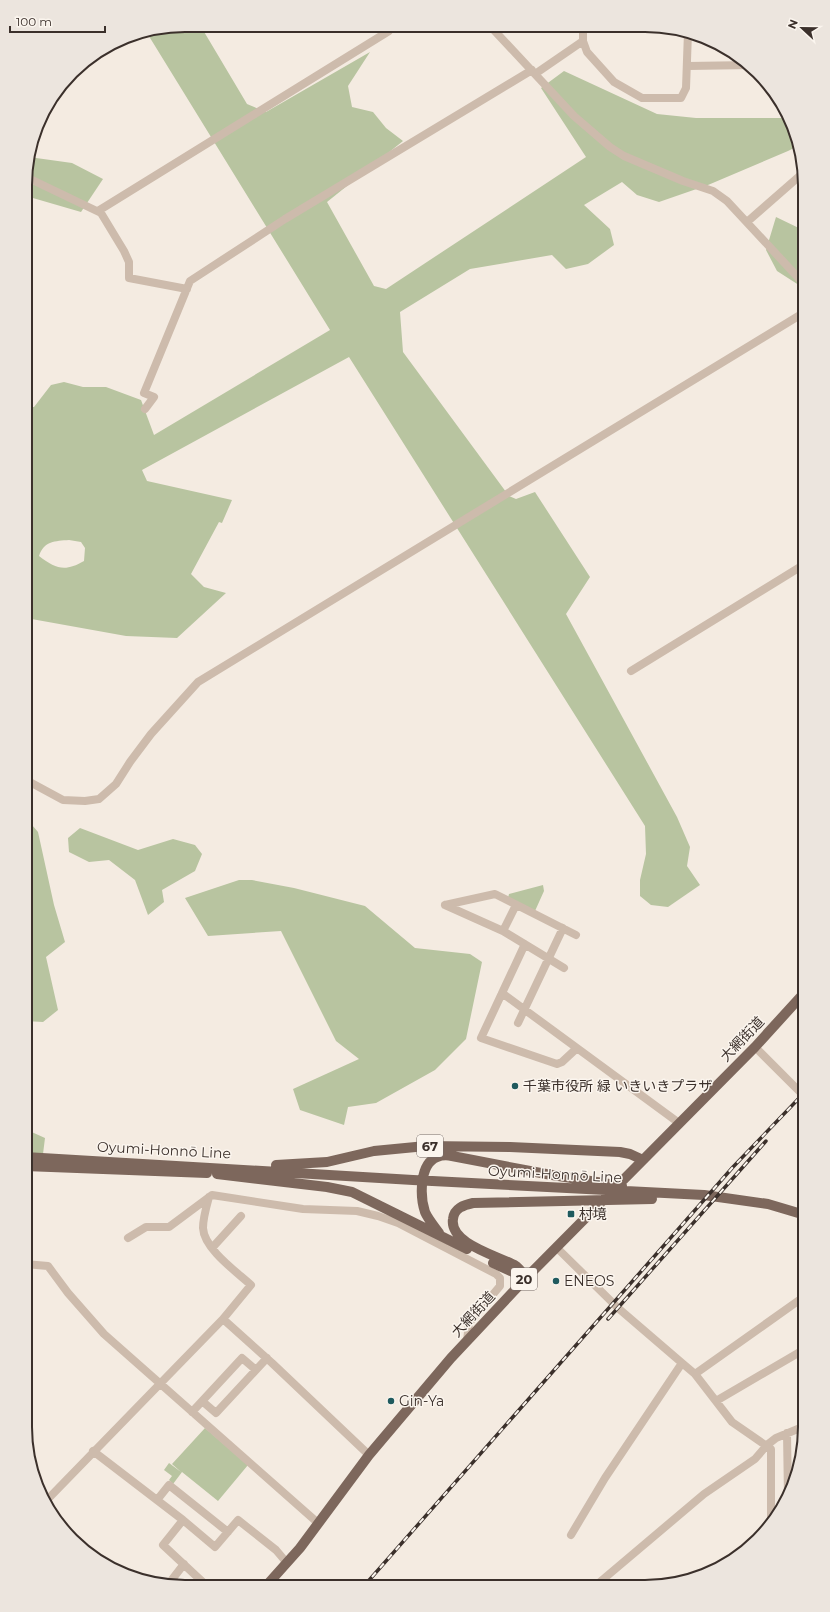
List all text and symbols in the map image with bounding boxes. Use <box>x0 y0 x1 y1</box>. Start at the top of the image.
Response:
scale bar <box>10 8 105 34</box>
north arrow <box>782 8 822 48</box>
text: 100 m <box>16 14 52 29</box>
text: N <box>785 18 801 31</box>
street label: 大網街道 <box>716 1013 768 1065</box>
place label: 千葉市役所 緑 いきいきプラザ <box>523 1077 712 1095</box>
marker: 千葉市役所 緑 いきいきプラザ <box>510 1081 520 1091</box>
road number: 67 <box>417 1135 443 1157</box>
street label: Oyumi-Honnō Line <box>97 1138 231 1162</box>
street label: Oyumi-Honnō Line <box>488 1162 622 1186</box>
place label: 村境 <box>579 1205 607 1223</box>
marker: 村境 <box>566 1209 576 1219</box>
road number: 20 <box>511 1268 537 1290</box>
place label: ENEOS <box>564 1272 614 1290</box>
marker: ENEOS <box>551 1276 561 1286</box>
street label: 大網街道 <box>447 1287 499 1341</box>
place label: Gin-Ya <box>399 1392 444 1410</box>
marker: Gin-Ya <box>386 1396 396 1406</box>

